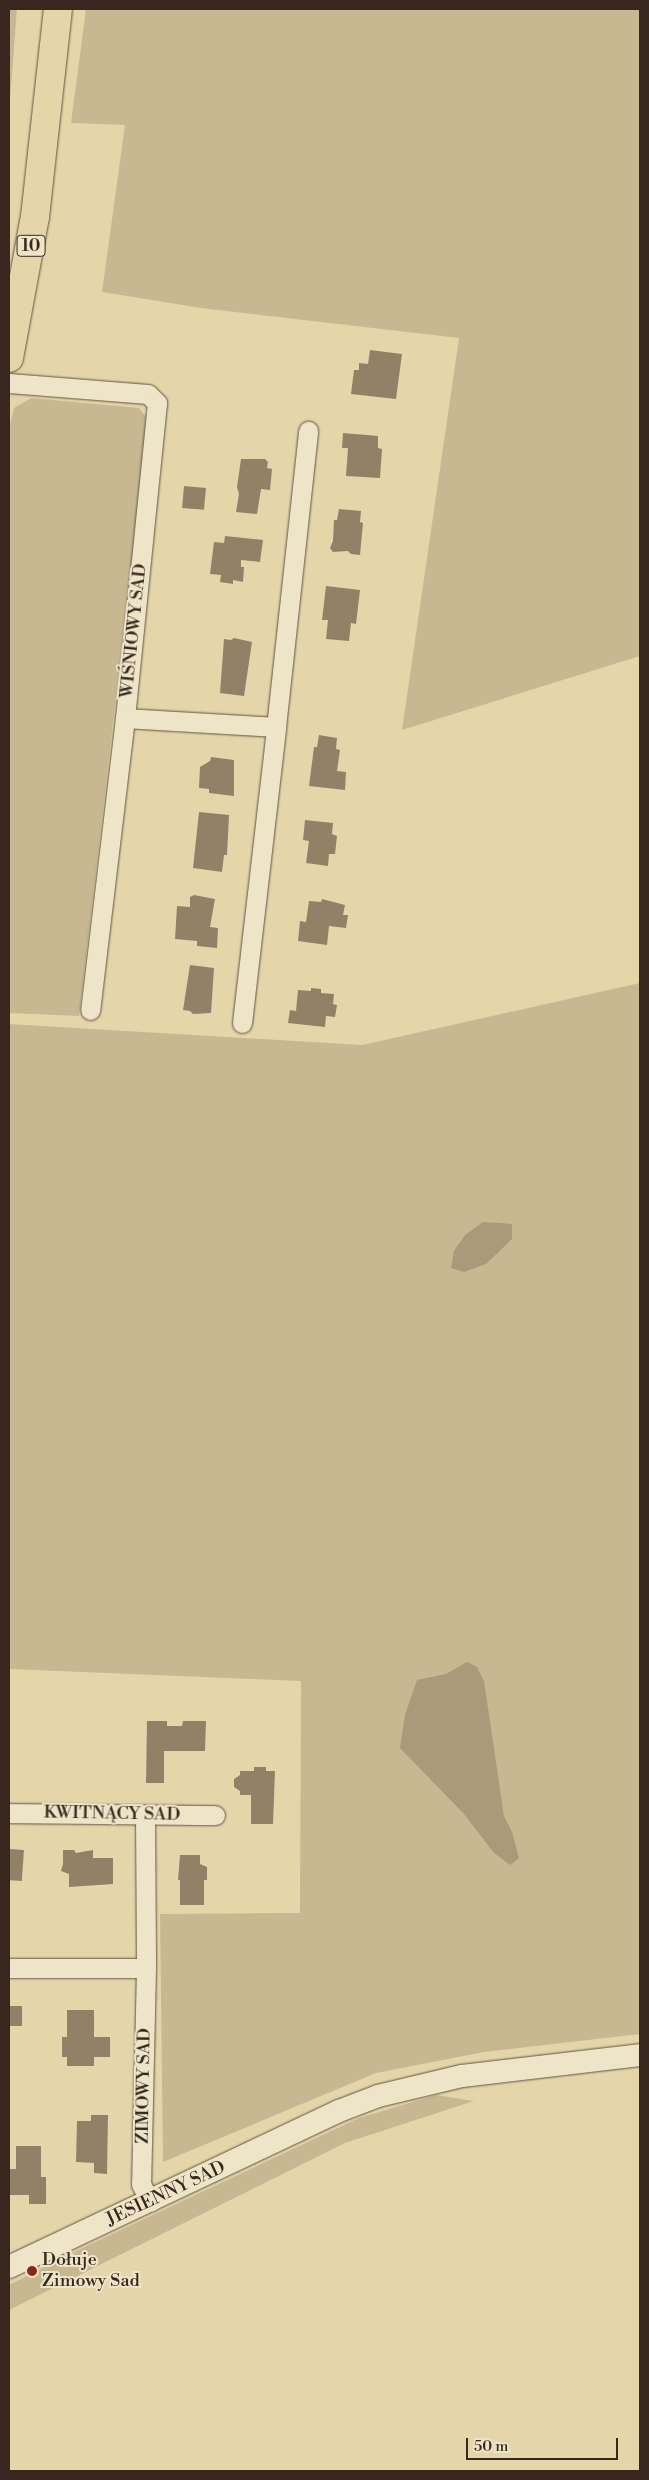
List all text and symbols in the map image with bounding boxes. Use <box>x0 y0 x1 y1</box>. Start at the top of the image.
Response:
road number: 10 <box>16 232 46 260</box>
street label: WIŚNIOWY SAD <box>116 563 152 699</box>
street label: KWITNĄCY SAD <box>43 1802 181 1826</box>
street label: ZIMOWY SAD <box>132 2028 156 2144</box>
street label: JESIENNY SAD <box>103 2157 229 2231</box>
place label: Dołuje Zimowy Sad <box>42 2250 140 2292</box>
marker: Dołuje Zimowy Sad <box>26 2265 38 2277</box>
scale bar <box>469 2428 622 2460</box>
text: 50 m <box>474 2437 508 2456</box>

